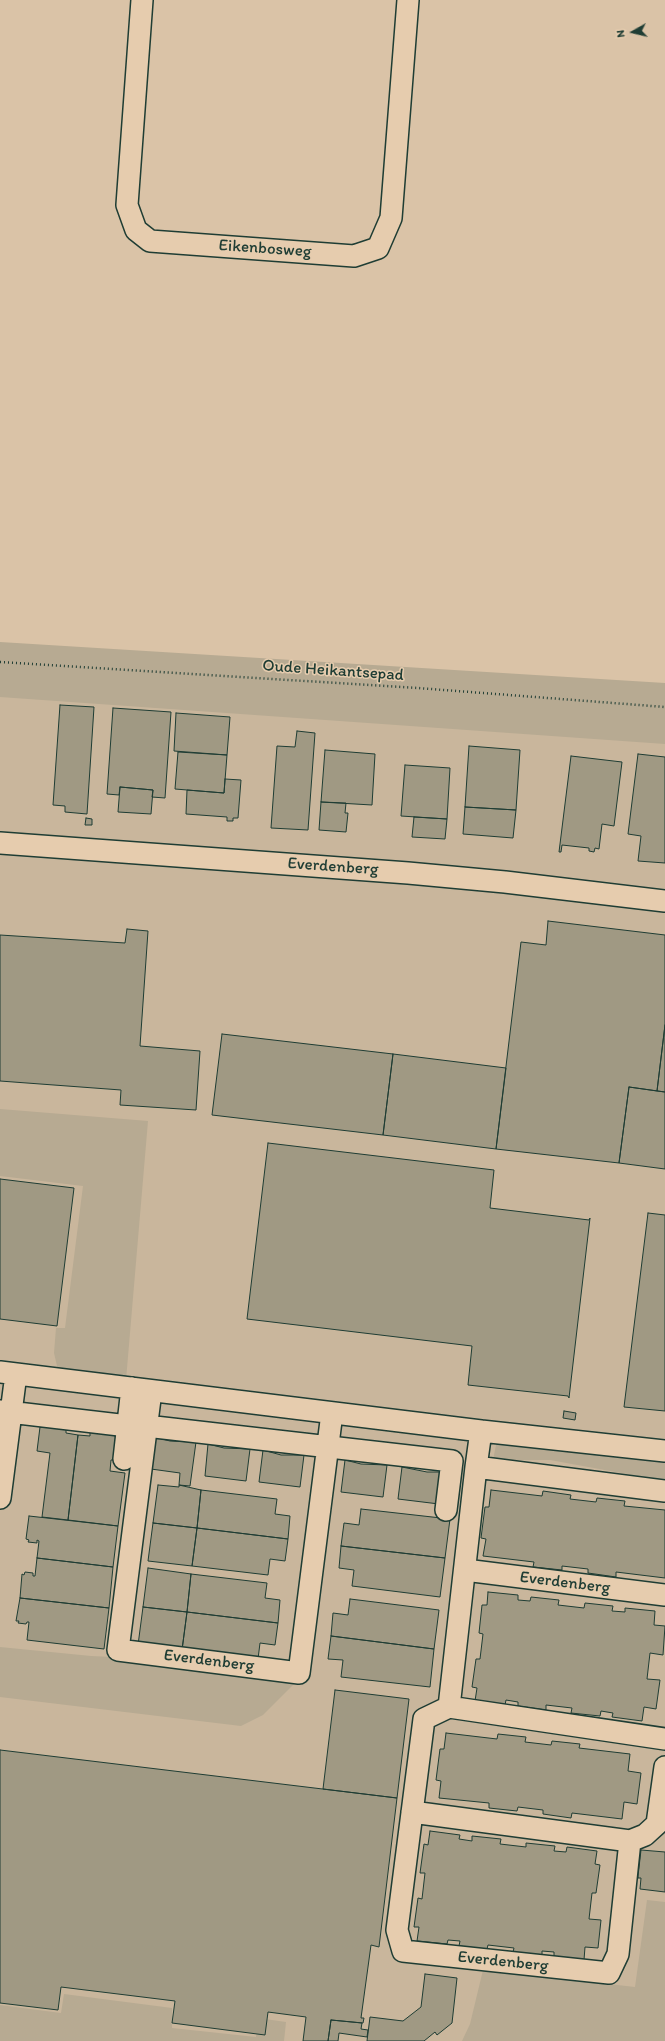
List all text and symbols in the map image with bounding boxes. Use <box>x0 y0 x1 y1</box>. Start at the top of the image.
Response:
north arrow <box>613 12 653 52</box>
text: N <box>614 29 628 38</box>
street label: Eikenbosweg <box>218 236 312 262</box>
street label: Oude Heikantsepad <box>261 656 405 686</box>
street label: Everdenberg <box>287 854 379 880</box>
street label: Everdenberg <box>519 1567 611 1599</box>
street label: Everdenberg <box>163 1645 255 1677</box>
street label: Everdenberg <box>457 1947 549 1977</box>

